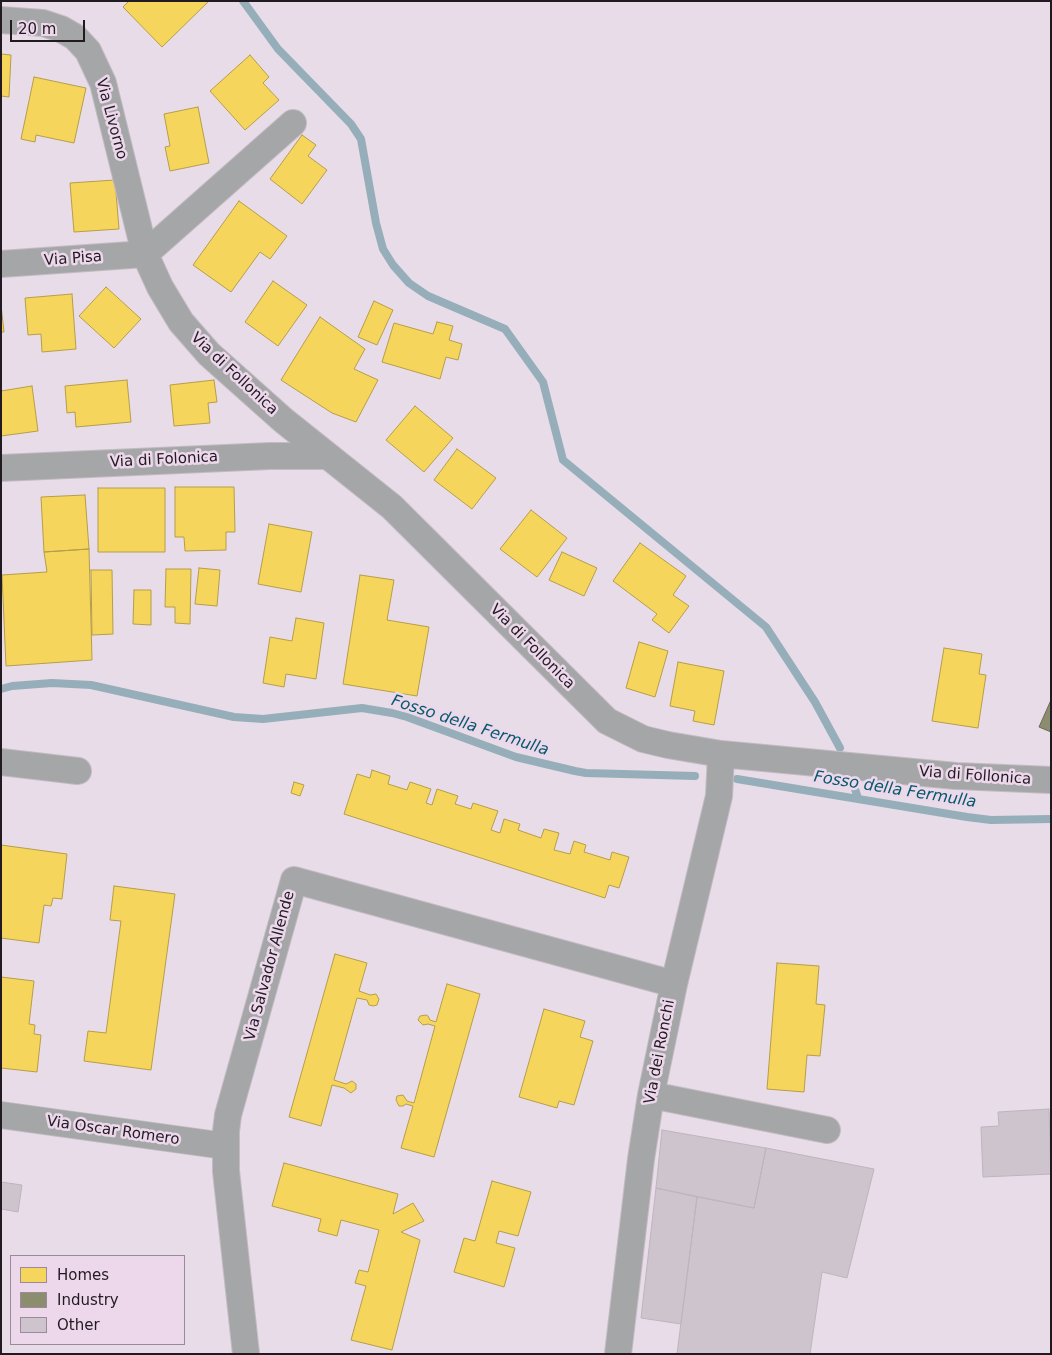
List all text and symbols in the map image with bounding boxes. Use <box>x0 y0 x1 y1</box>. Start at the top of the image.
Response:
scale bar <box>12 10 88 42</box>
text: 20 m <box>18 20 56 38</box>
street label: Via Livorno <box>92 76 130 162</box>
street label: Via Pisa <box>43 248 103 270</box>
street label: Via di Follonica <box>187 329 281 419</box>
street label: Via di Folonica <box>109 448 219 472</box>
street label: Via di Follonica <box>486 601 578 693</box>
water label: Fosso della Fermulla <box>389 691 551 761</box>
street label: Via di Follonica <box>918 763 1032 789</box>
water label: Fosso della Fermulla <box>812 768 978 812</box>
street label: Via Salvador Allende <box>241 889 299 1043</box>
street label: Via dei Ronchi <box>641 998 679 1106</box>
street label: Via Oscar Romero <box>45 1113 181 1149</box>
legend <box>10 1255 185 1345</box>
text: Homes <box>57 1266 109 1284</box>
text: Industry <box>57 1291 119 1309</box>
text: Other <box>57 1316 100 1334</box>

